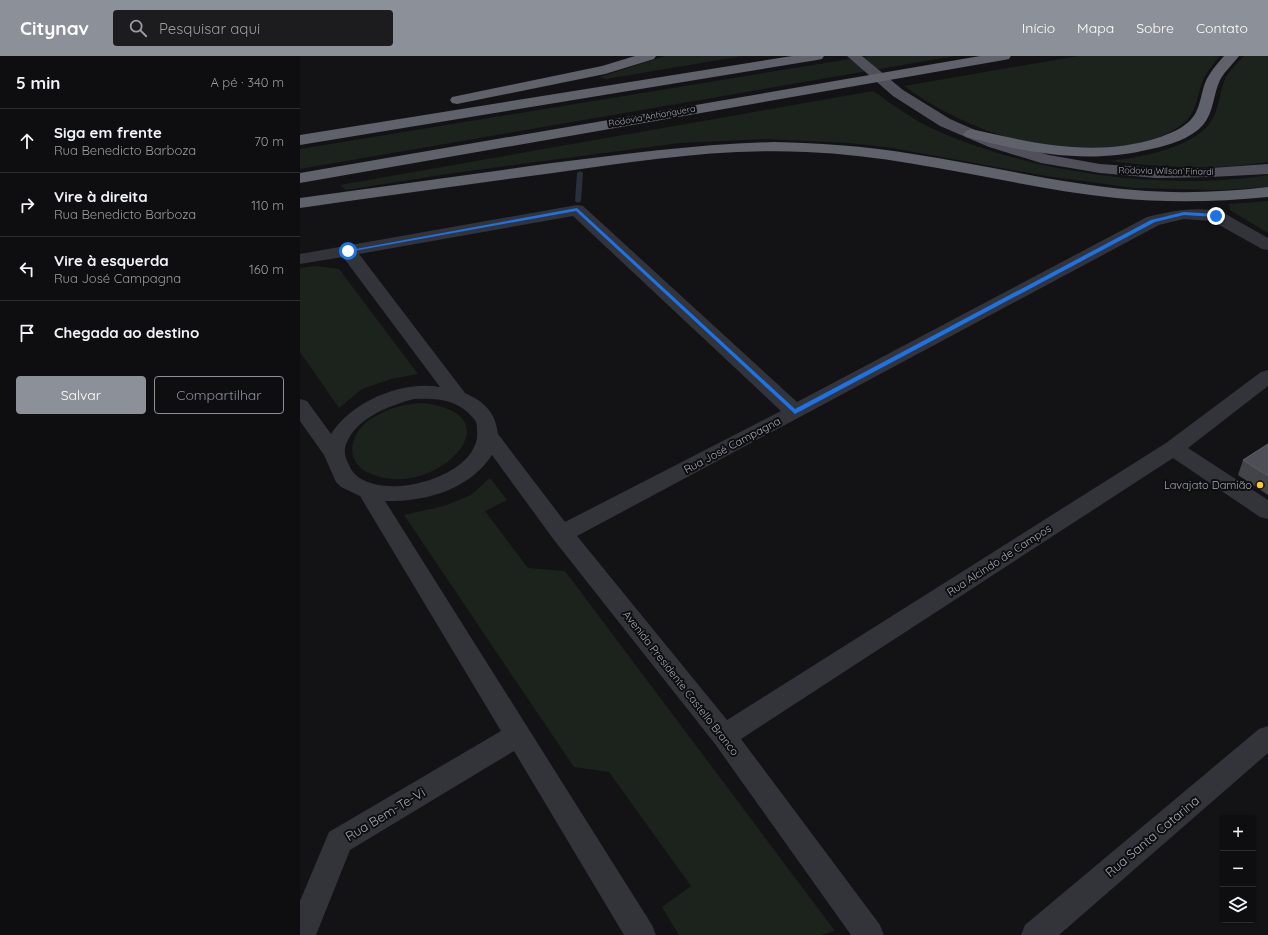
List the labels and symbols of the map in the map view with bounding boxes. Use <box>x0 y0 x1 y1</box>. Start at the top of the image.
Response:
street label: Rodovia Anhanguera <box>608 102 696 129</box>
street label: Rodovia Wilson Finardi <box>1118 164 1214 177</box>
route end <box>1207 207 1225 225</box>
route start <box>339 242 357 260</box>
street label: Rua José Campagna <box>681 414 783 476</box>
place label: Lavajato Damião <box>1164 478 1252 492</box>
marker: Lavajato Damião <box>1255 480 1265 490</box>
street label: Rua Alcindo de Campos <box>944 521 1054 599</box>
street label: Avenida Presidente Castello Branco <box>620 608 742 759</box>
street label: Rua Bem-Te-Vi <box>342 784 428 844</box>
street label: Rua Santa Catarina <box>1102 792 1202 880</box>

